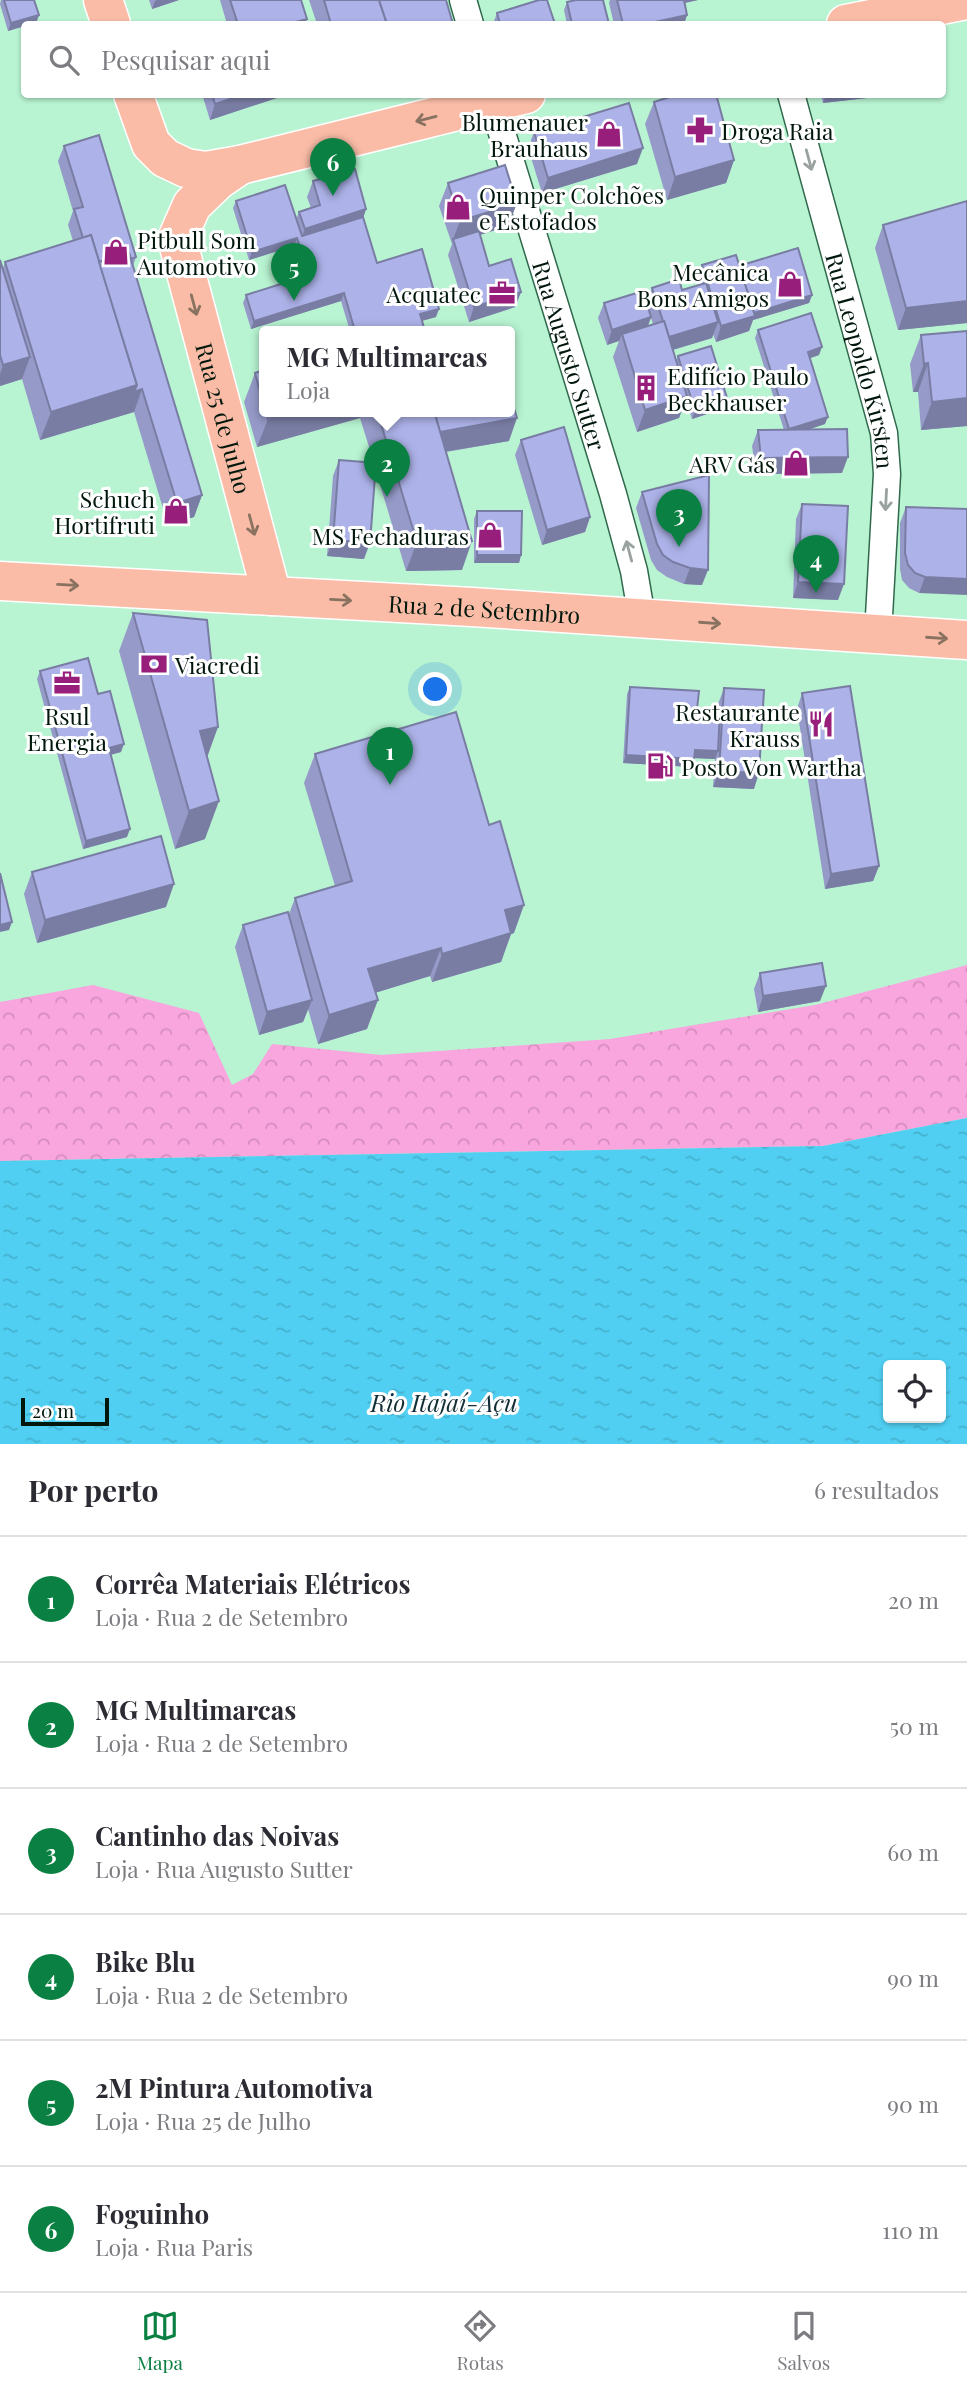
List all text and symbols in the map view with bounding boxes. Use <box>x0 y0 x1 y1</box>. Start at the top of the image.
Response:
search box <box>21 21 946 98</box>
icon: search <box>45 41 83 79</box>
text: Pesquisar aqui <box>101 42 270 77</box>
place label: Blumenauer Brauhaus <box>461 106 588 163</box>
one-way arrow <box>415 112 438 126</box>
pharmacy icon: Droga Raia <box>685 115 715 145</box>
place label: Droga Raia <box>721 115 834 146</box>
shop icon: Blumenauer Brauhaus <box>594 119 624 149</box>
pin: 6 <box>310 138 356 196</box>
one-way arrow <box>803 149 816 171</box>
place label: Quinper Colchões e Estofados <box>479 179 664 236</box>
shop icon: Quinper Colchões e Estofados <box>443 192 473 222</box>
place label: Pitbull Som Automotivo <box>136 224 257 281</box>
shop icon: Pitbull Som Automotivo <box>101 237 131 267</box>
pin: 5 <box>271 243 317 301</box>
street label: Rua Leopoldo Kirsten <box>820 249 902 470</box>
street label: Rua Augusto Sutter <box>526 256 614 454</box>
place label: Mecânica Bons Amigos <box>637 256 770 313</box>
shop icon: Mecânica Bons Amigos <box>775 269 805 299</box>
place label: Acquatec <box>386 278 481 309</box>
office icon: Acquatec <box>487 278 517 308</box>
one-way arrow <box>188 293 201 316</box>
popup <box>259 326 515 417</box>
street label: Rua 25 de Julho <box>190 339 260 497</box>
text: MG Multimarcas <box>286 339 488 374</box>
place label: Edifício Paulo Beckhauser <box>667 360 809 417</box>
building icon: Edifício Paulo Beckhauser <box>631 373 661 403</box>
text: Loja <box>286 374 330 405</box>
pin: 2 <box>364 439 410 497</box>
place label: ARV Gás <box>688 448 775 479</box>
shop icon: ARV Gás <box>781 448 811 478</box>
place label: Schuch Hortifruti <box>54 483 155 540</box>
one-way arrow <box>879 488 892 511</box>
pin: 3 <box>656 489 702 547</box>
shop icon: Schuch Hortifruti <box>161 496 191 526</box>
one-way arrow <box>246 513 259 536</box>
place label: MS Fechaduras <box>312 520 469 551</box>
shop icon: MS Fechaduras <box>475 520 505 550</box>
pin: 4 <box>793 535 839 593</box>
one-way arrow <box>622 541 635 563</box>
one-way arrow <box>56 578 79 591</box>
street label: Rua 2 de Setembro <box>387 587 581 630</box>
one-way arrow <box>329 593 352 606</box>
one-way arrow <box>698 617 721 630</box>
one-way arrow <box>925 631 948 644</box>
bank icon: Viacredi <box>139 649 169 679</box>
place label: Viacredi <box>174 649 260 680</box>
office icon: Rsul Energia <box>52 668 82 698</box>
your location <box>418 672 452 706</box>
place label: Restaurante Krauss <box>675 696 800 753</box>
place label: Rsul Energia <box>27 700 108 757</box>
restaurant icon: Restaurante Krauss <box>806 709 836 739</box>
pin: 1 <box>367 727 413 785</box>
fuel station icon: Posto Von Wartha <box>645 751 675 781</box>
place label: Posto Von Wartha <box>681 751 862 782</box>
map controls <box>883 1360 946 1423</box>
button: locate <box>883 1360 946 1423</box>
water label: Rio Itajaí-Açu <box>369 1386 518 1418</box>
scale bar <box>21 1395 108 1427</box>
text: 20 m <box>32 1397 74 1423</box>
text: Por perto <box>28 1470 158 1510</box>
text: 6 resultados <box>814 1474 939 1505</box>
text: Corrêa Materiais Elétricos <box>95 1566 410 1601</box>
text: 1 <box>47 1584 55 1615</box>
text: 20 m <box>888 1584 939 1615</box>
text: Loja · Rua 2 de Setembro <box>95 1601 348 1632</box>
text: MG Multimarcas <box>95 1692 296 1727</box>
text: 2 <box>45 1710 57 1741</box>
text: 50 m <box>890 1710 939 1741</box>
text: Loja · Rua 2 de Setembro <box>95 1727 348 1758</box>
text: Cantinho das Noivas <box>95 1818 339 1853</box>
text: 3 <box>45 1836 57 1867</box>
text: 60 m <box>887 1836 939 1867</box>
text: Loja · Rua Augusto Sutter <box>95 1853 353 1884</box>
text: Bike Blu <box>95 1944 196 1979</box>
text: 4 <box>45 1962 57 1993</box>
text: 90 m <box>887 1962 939 1993</box>
text: Loja · Rua 2 de Setembro <box>95 1979 348 2010</box>
text: 2M Pintura Automotiva <box>95 2070 373 2105</box>
text: 5 <box>46 2088 56 2119</box>
text: 90 m <box>887 2088 939 2119</box>
text: Loja · Rua 25 de Julho <box>95 2105 311 2136</box>
text: Foguinho <box>95 2196 209 2231</box>
text: 6 <box>45 2214 57 2245</box>
text: 110 m <box>882 2214 939 2245</box>
text: Loja · Rua Paris <box>95 2231 253 2262</box>
tab: Mapa <box>137 2307 183 2375</box>
tab: Rotas <box>456 2307 504 2375</box>
tab: Salvos <box>777 2307 830 2375</box>

